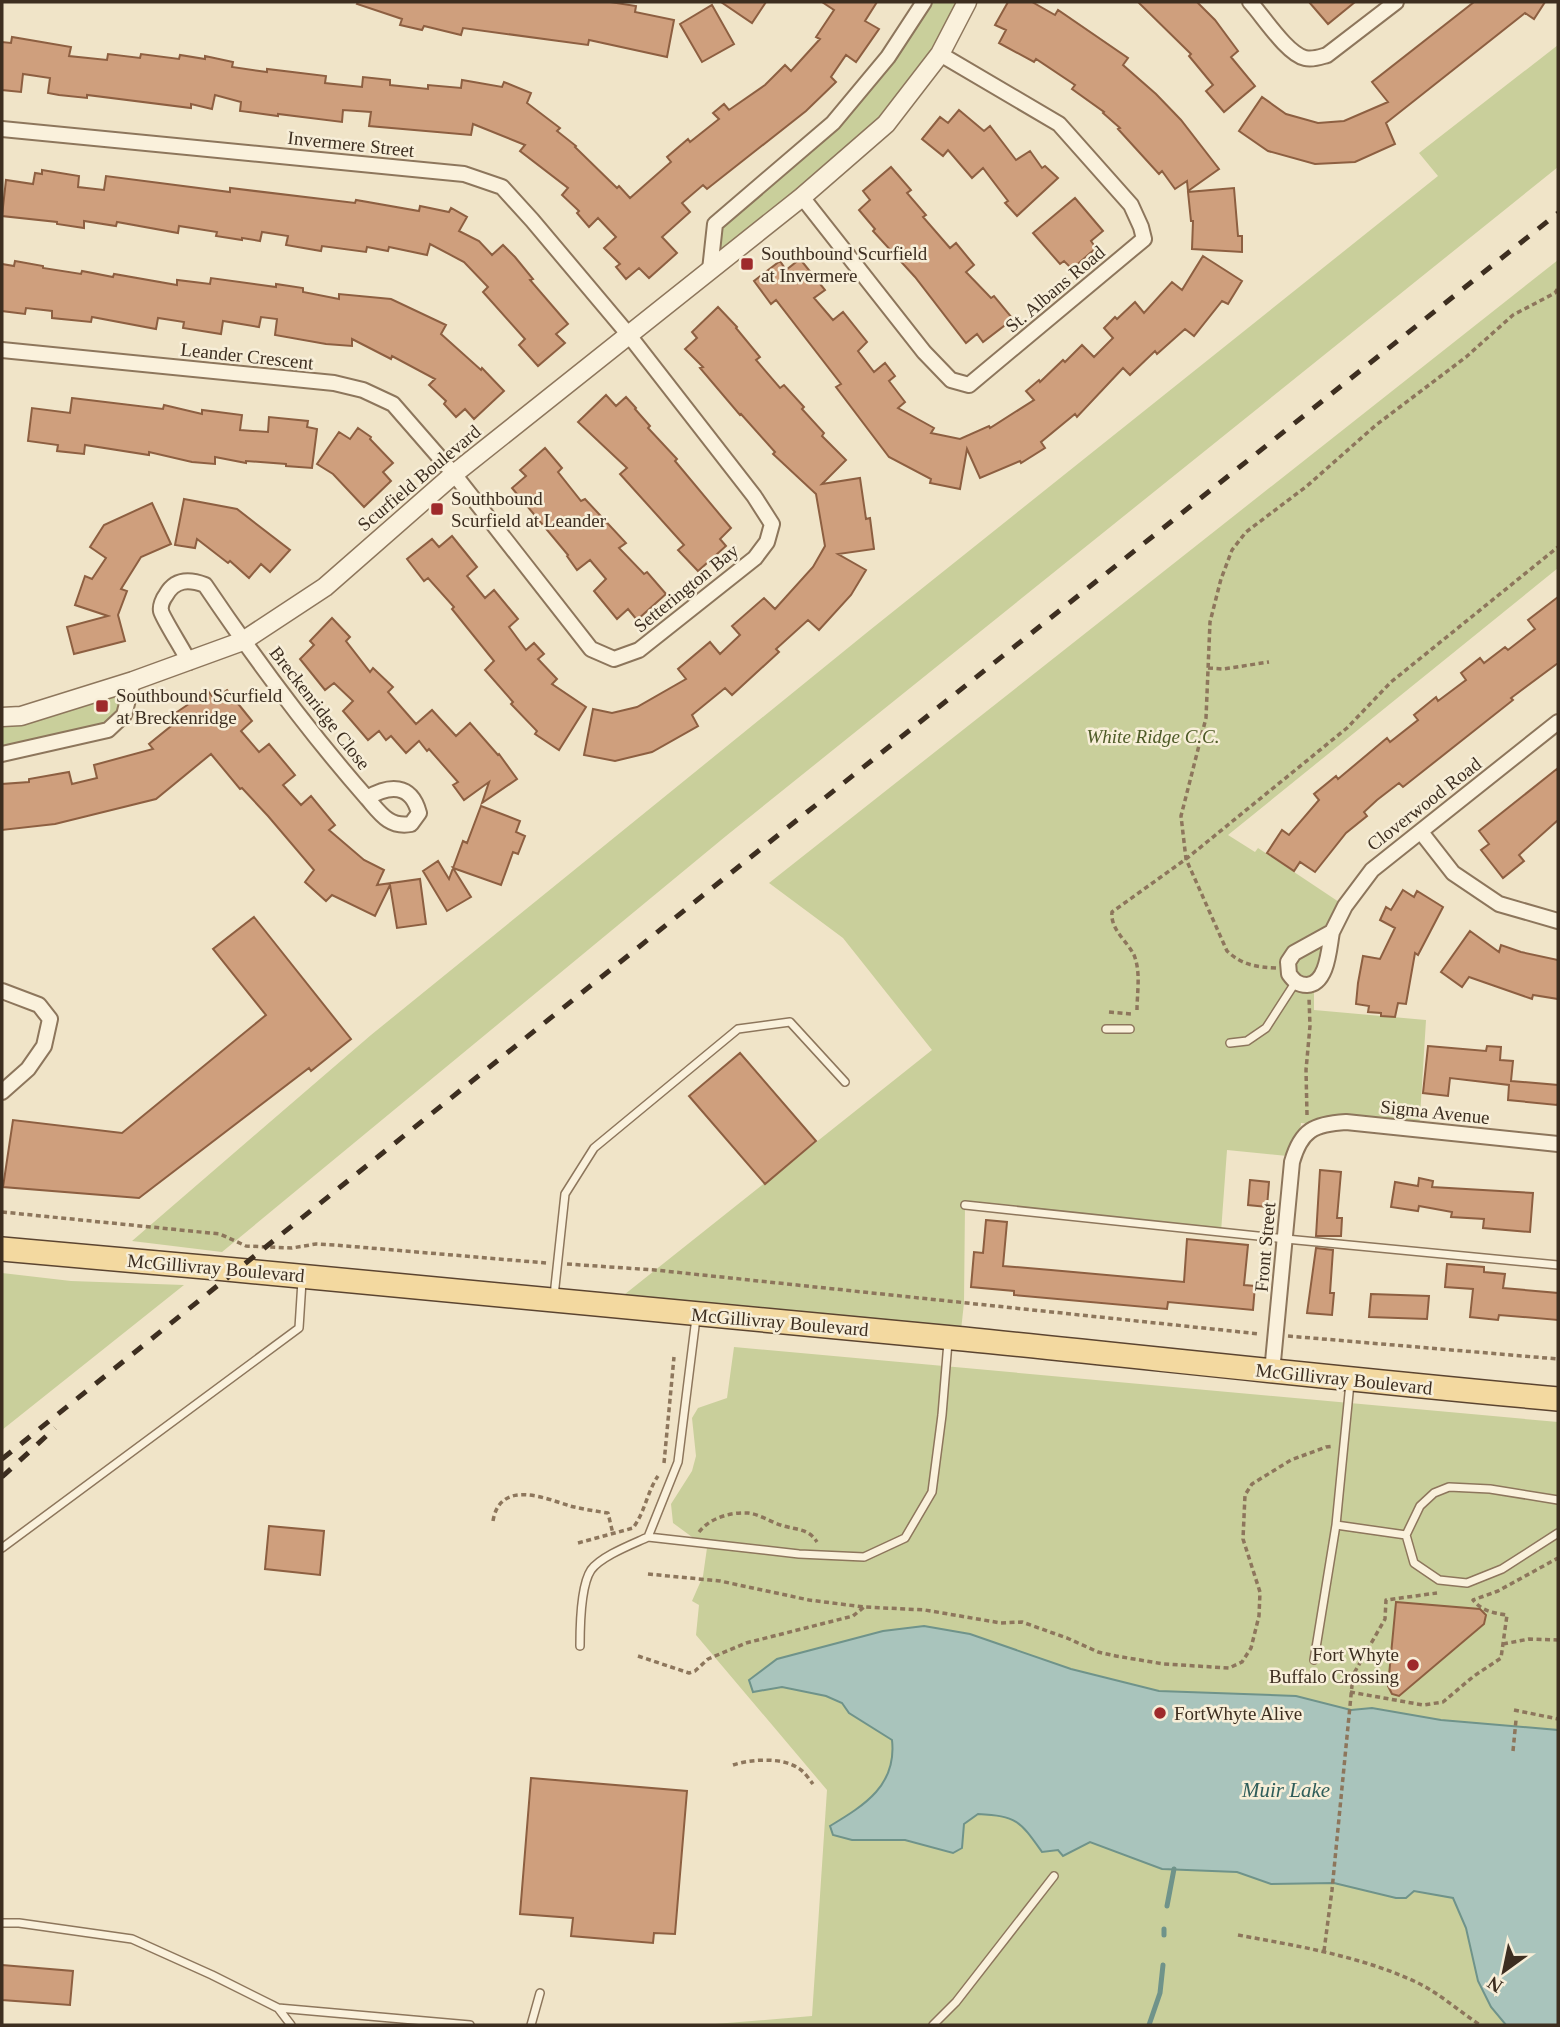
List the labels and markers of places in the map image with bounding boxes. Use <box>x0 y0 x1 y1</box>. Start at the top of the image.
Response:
place label: Southbound Scurfield at Invermere <box>761 243 928 286</box>
marker: Southbound Scurfield at Invermere <box>739 256 755 272</box>
place label: Southbound Scurfield at Leander <box>451 488 607 531</box>
marker: Southbound Scurfield at Leander <box>429 501 445 517</box>
place label: Southbound Scurfield at Breckenridge <box>116 685 283 728</box>
marker: Southbound Scurfield at Breckenridge <box>94 698 110 714</box>
place label: Fort Whyte Buffalo Crossing <box>1269 1644 1399 1687</box>
marker: Fort Whyte Buffalo Crossing <box>1405 1657 1421 1673</box>
place label: FortWhyte Alive <box>1174 1703 1302 1724</box>
marker: FortWhyte Alive <box>1152 1705 1168 1721</box>

